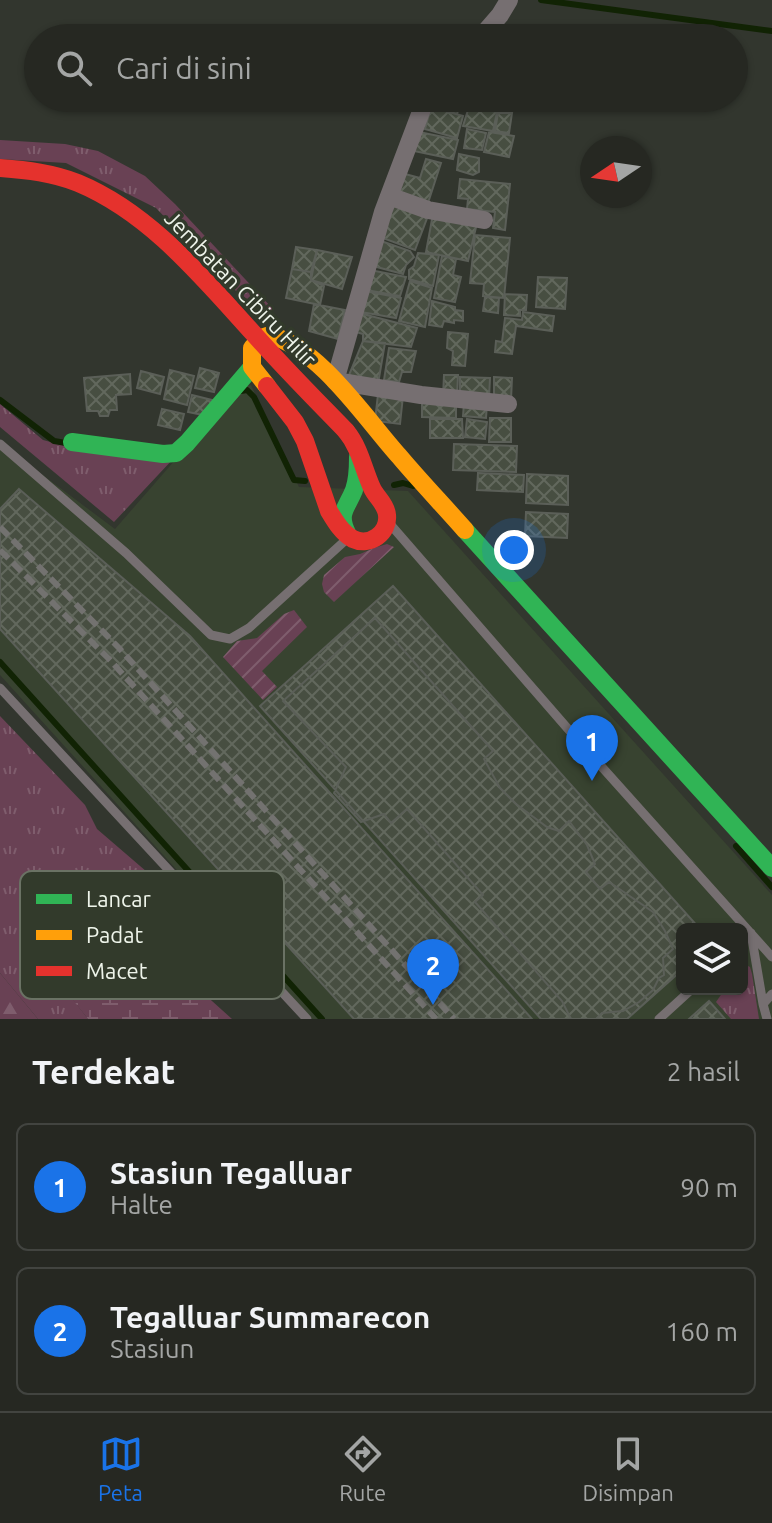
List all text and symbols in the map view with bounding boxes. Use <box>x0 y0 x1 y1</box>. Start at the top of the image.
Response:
search box <box>24 24 748 112</box>
icon: search <box>52 46 96 90</box>
text: Cari di sini <box>116 51 252 85</box>
north arrow <box>580 136 652 208</box>
street label: Jembatan Cibiru Hilir <box>160 205 322 372</box>
your location <box>494 530 534 570</box>
pin: 1 <box>566 715 618 781</box>
legend <box>20 871 284 999</box>
text: Lancar <box>86 886 152 911</box>
text: Padat <box>86 922 143 947</box>
map controls <box>676 923 748 995</box>
button: layers <box>676 923 748 995</box>
pin: 2 <box>407 939 459 1005</box>
text: Macet <box>86 958 148 983</box>
text: Terdekat <box>32 1052 175 1090</box>
text: 2 hasil <box>667 1057 740 1086</box>
text: Stasiun Tegalluar <box>110 1156 352 1190</box>
text: 1 <box>53 1173 67 1202</box>
text: 90 m <box>680 1173 738 1202</box>
text: Halte <box>110 1190 173 1219</box>
text: Tegalluar Summarecon <box>110 1300 430 1334</box>
text: 2 <box>53 1317 67 1346</box>
text: 160 m <box>666 1317 738 1346</box>
text: Stasiun <box>110 1334 194 1363</box>
tab: Peta <box>98 1432 143 1505</box>
tab: Rute <box>339 1432 386 1505</box>
tab: Disimpan <box>582 1432 674 1505</box>

